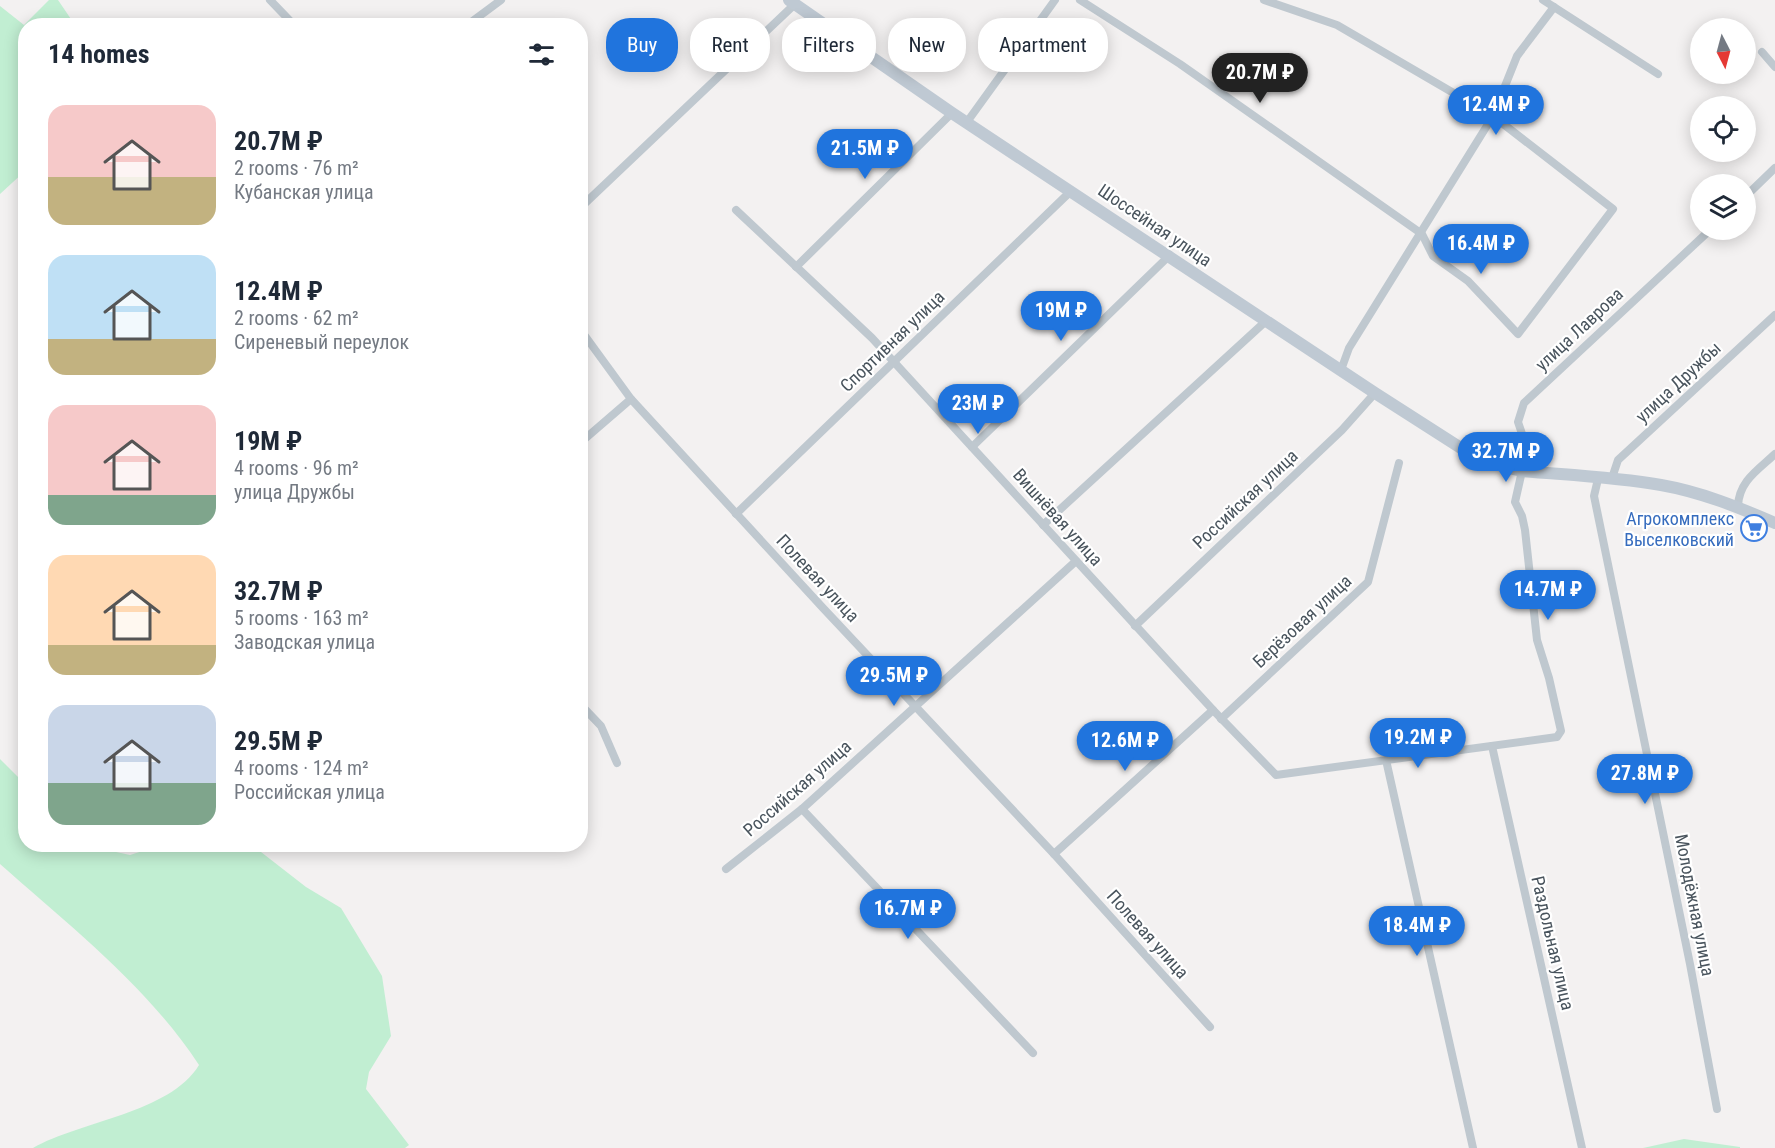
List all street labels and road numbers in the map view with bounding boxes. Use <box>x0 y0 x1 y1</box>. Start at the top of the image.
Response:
street label: Шоссейная улица <box>1094 179 1216 271</box>
street label: улица Лаврова <box>1531 283 1627 375</box>
street label: Спортивная улица <box>836 286 948 396</box>
street label: улица Дружбы <box>1631 337 1725 427</box>
street label: Российская улица <box>1188 445 1302 553</box>
street label: Вишнёвая улица <box>1009 464 1107 570</box>
street label: Полевая улица <box>772 530 864 626</box>
street label: Берёзовая улица <box>1248 570 1356 672</box>
street label: Российская улица <box>739 736 855 840</box>
street label: Молодёжная улица <box>1671 832 1719 978</box>
street label: Раздольная улица <box>1527 874 1579 1012</box>
street label: Полевая улица <box>1103 885 1193 983</box>

